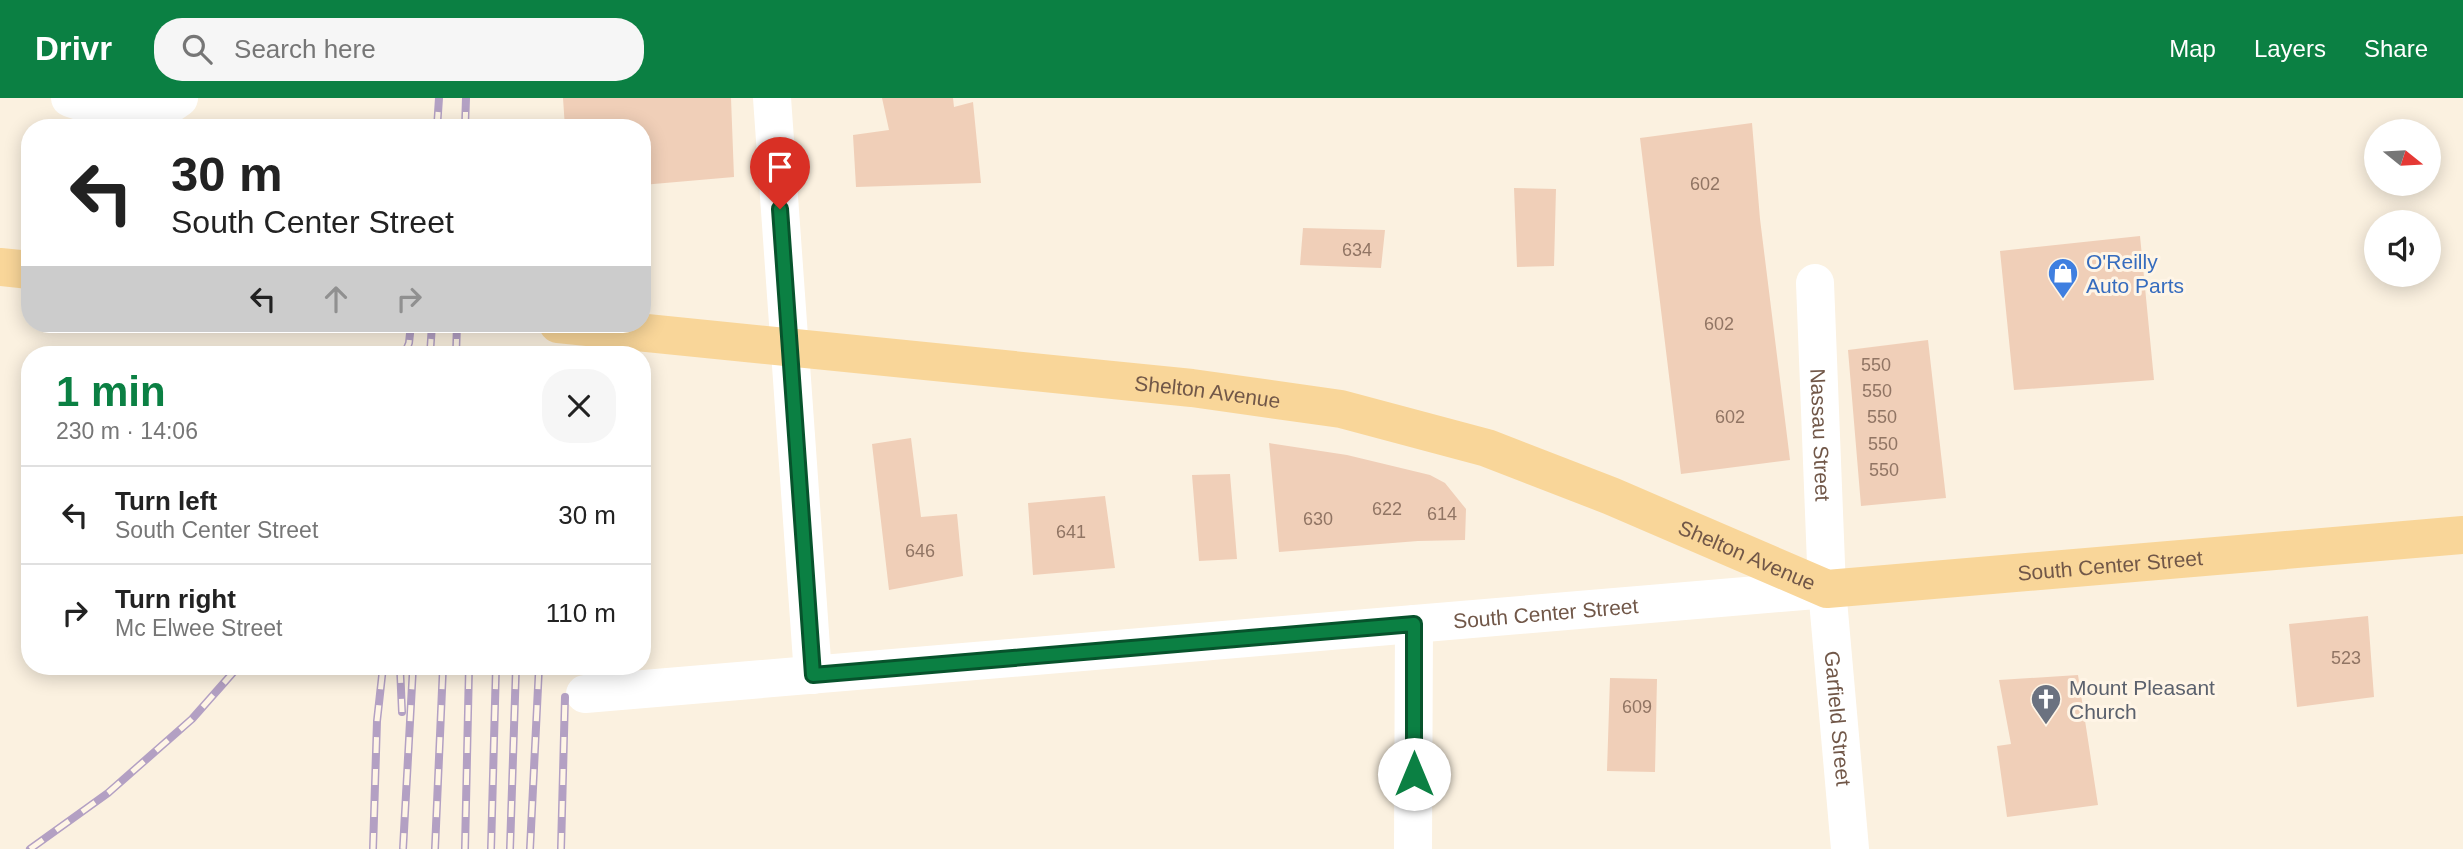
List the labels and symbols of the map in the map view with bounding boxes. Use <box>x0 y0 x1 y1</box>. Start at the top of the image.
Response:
north arrow <box>2364 119 2441 196</box>
pin <box>750 137 810 209</box>
house number: 602 <box>1690 174 1720 194</box>
house number: 634 <box>1342 240 1372 260</box>
place label: O'Reilly Auto Parts <box>2086 250 2184 297</box>
shop icon: O'Reilly Auto Parts <box>2046 256 2080 300</box>
house number: 602 <box>1704 314 1734 334</box>
house number: 550 <box>1861 355 1891 375</box>
street label: Nassau Street <box>1807 368 1835 502</box>
street label: Shelton Avenue <box>1133 371 1282 412</box>
house number: 550 <box>1862 381 1892 401</box>
house number: 602 <box>1715 407 1745 427</box>
house number: 550 <box>1867 407 1897 427</box>
house number: 550 <box>1868 434 1898 454</box>
house number: 550 <box>1869 460 1899 480</box>
house number: 622 <box>1372 499 1402 519</box>
house number: 614 <box>1427 504 1457 524</box>
house number: 630 <box>1303 509 1333 529</box>
street label: Shelton Avenue <box>1675 515 1819 594</box>
house number: 641 <box>1056 522 1086 542</box>
house number: 646 <box>905 541 935 561</box>
street label: South Center Street <box>2017 546 2204 584</box>
street label: South Center Street <box>1452 593 1639 632</box>
house number: 523 <box>2331 648 2361 668</box>
street label: Garfield Street <box>1821 650 1856 787</box>
place label: Mount Pleasant Church <box>2069 676 2215 723</box>
church icon: Mount Pleasant Church <box>2029 682 2063 726</box>
house number: 609 <box>1622 697 1652 717</box>
position arrow <box>1377 737 1451 811</box>

